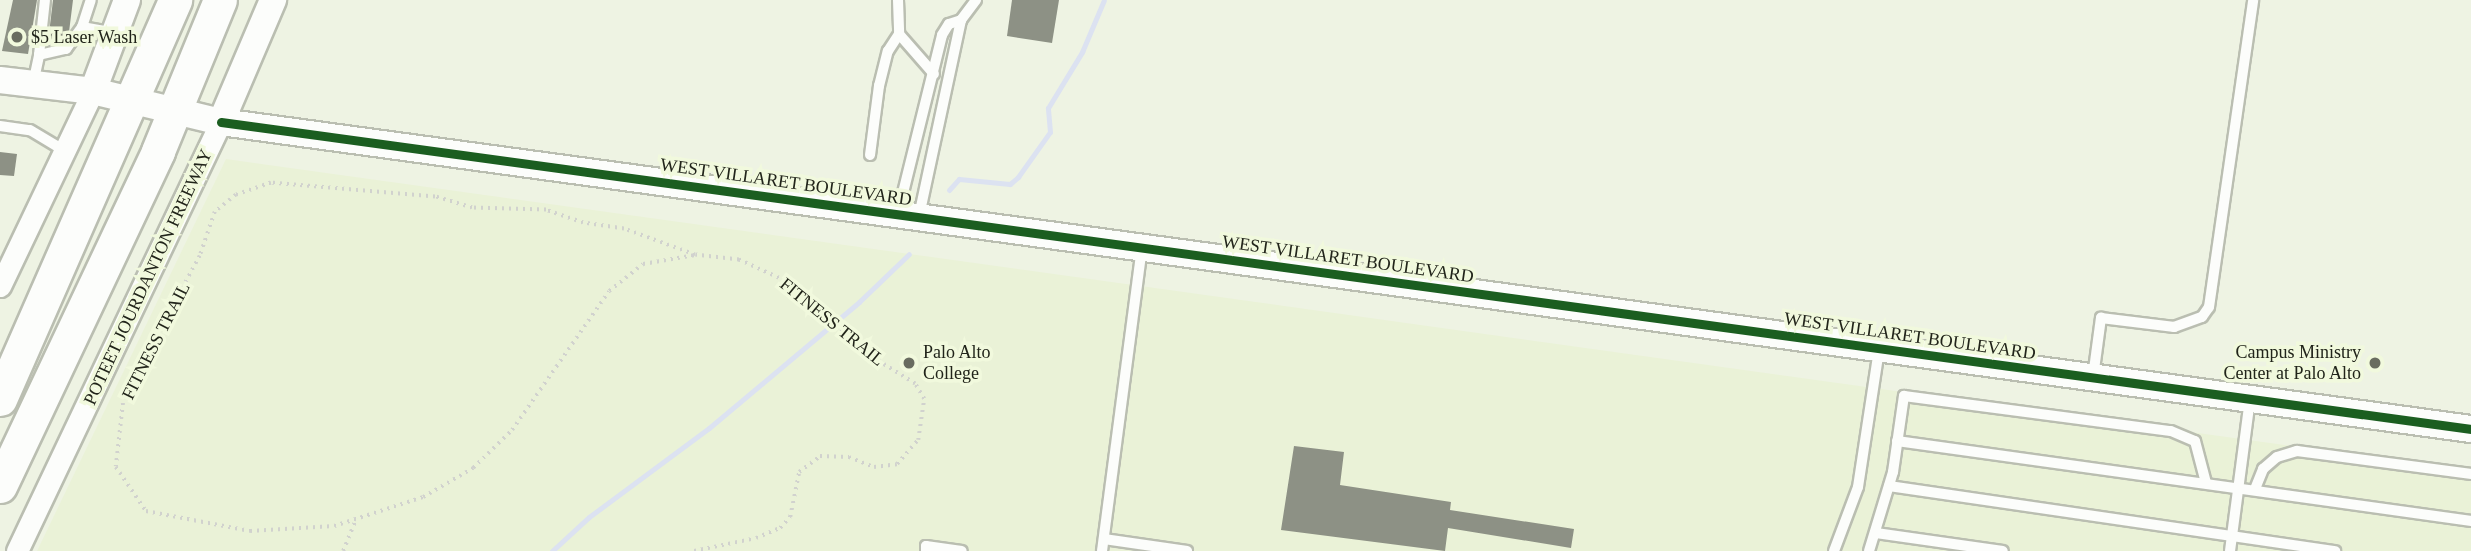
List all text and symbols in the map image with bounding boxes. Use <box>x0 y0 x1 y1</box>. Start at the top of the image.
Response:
place label: $5 Laser Wash <box>31 26 138 48</box>
marker: $5 Laser Wash <box>9 29 25 45</box>
street label: POTEET JOURDANTON FREEWAY <box>79 146 217 408</box>
street label: WEST VILLARET BOULEVARD <box>658 154 914 210</box>
street label: WEST VILLARET BOULEVARD <box>1220 231 1476 287</box>
street label: FITNESS TRAIL <box>775 273 889 371</box>
street label: FITNESS TRAIL <box>117 279 195 403</box>
street label: WEST VILLARET BOULEVARD <box>1782 308 2038 364</box>
place label: Palo Alto College <box>923 342 992 384</box>
place label: Campus Ministry Center at Palo Alto <box>2223 342 2361 384</box>
marker: Palo Alto College <box>901 355 917 371</box>
marker: Campus Ministry Center at Palo Alto <box>2367 355 2383 371</box>

